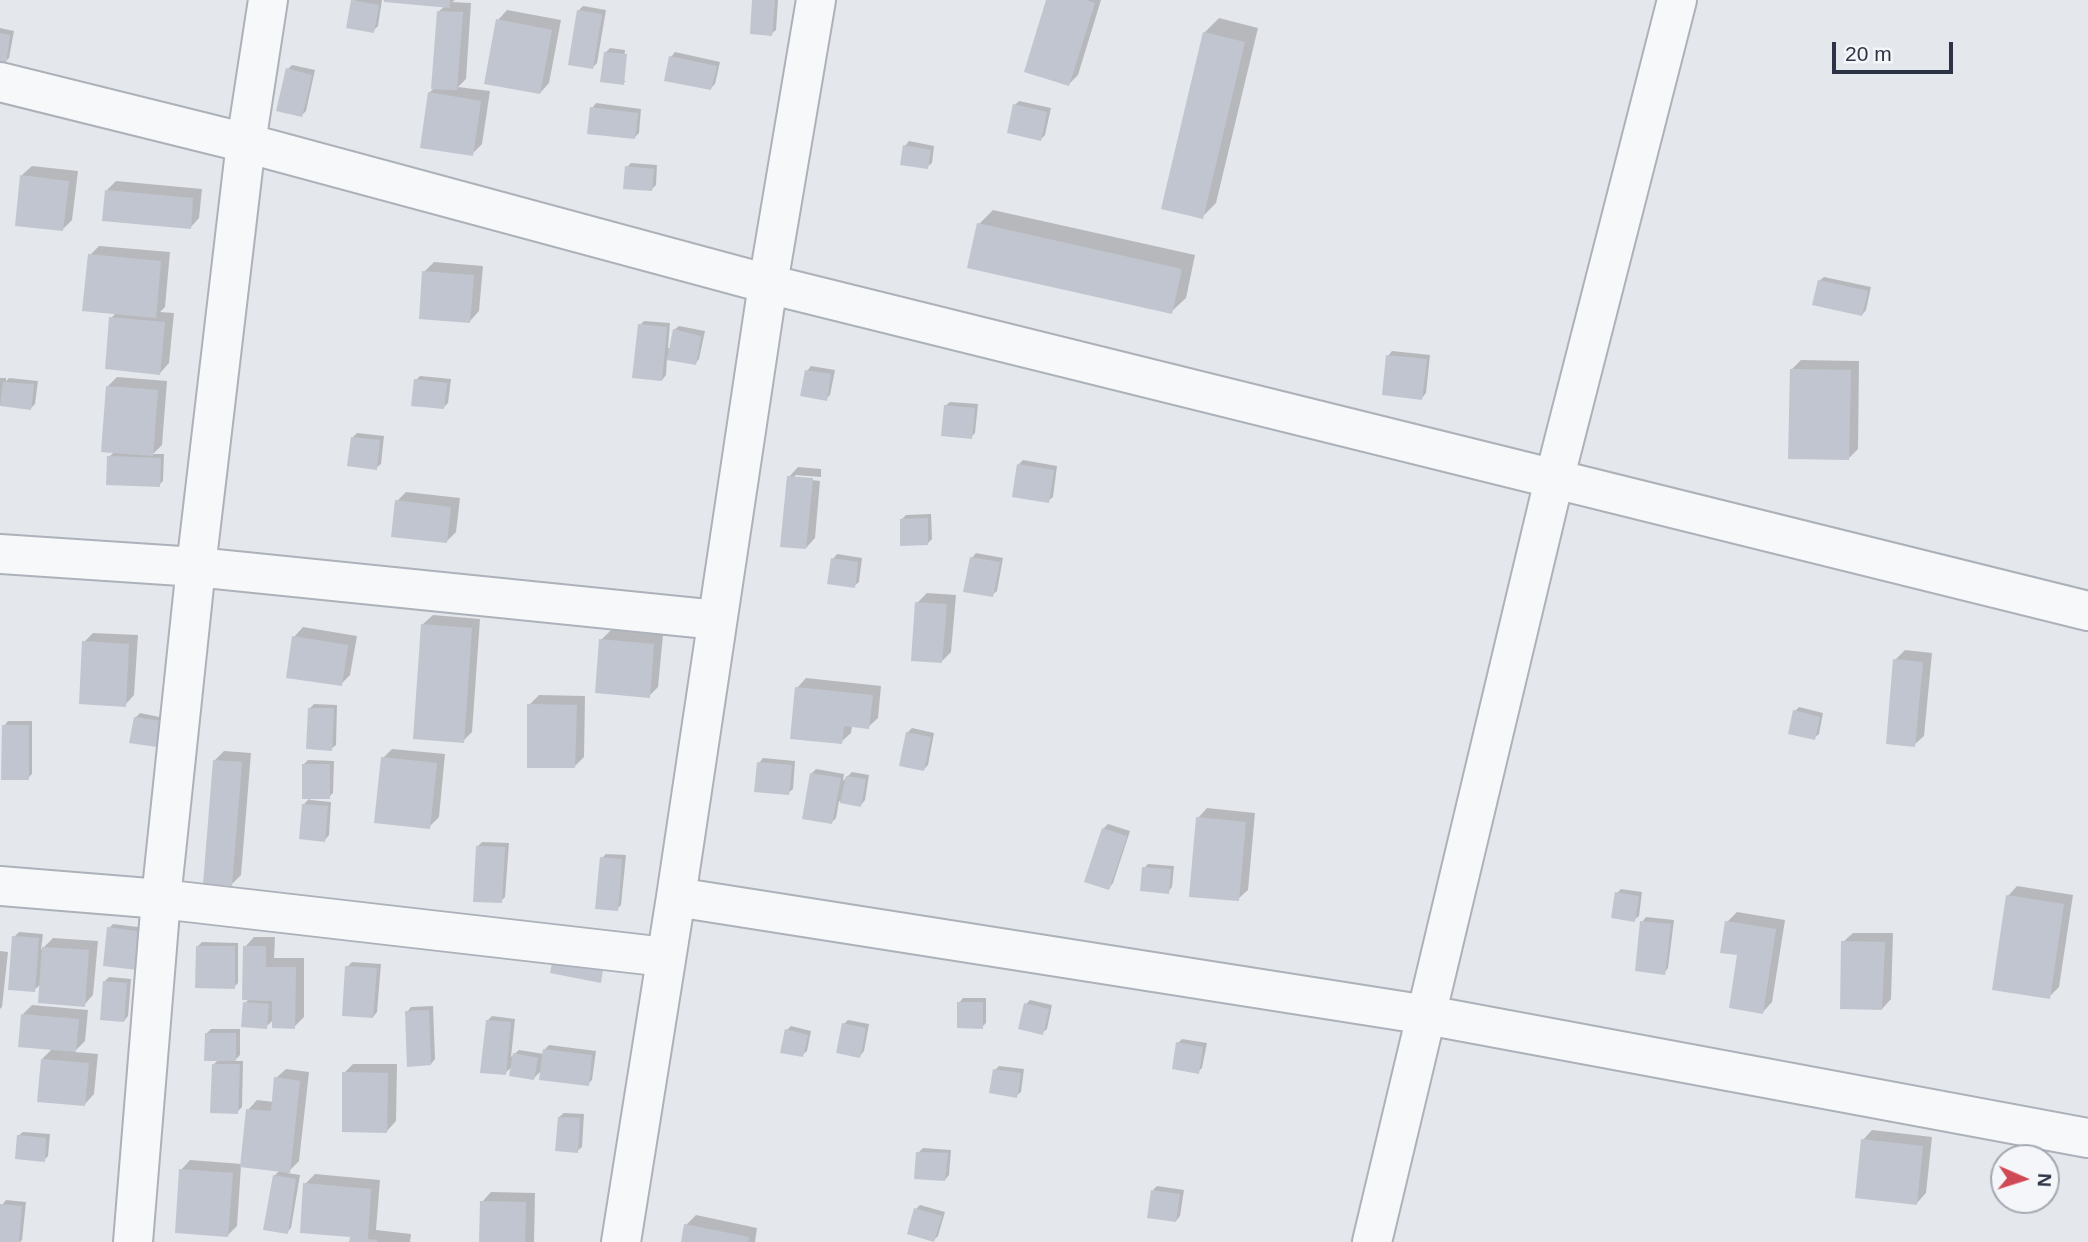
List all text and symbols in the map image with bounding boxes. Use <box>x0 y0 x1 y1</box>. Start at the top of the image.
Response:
scale bar <box>1836 28 1957 72</box>
text: 20 m <box>1845 42 1892 65</box>
north arrow <box>1990 1144 2060 1214</box>
text: N <box>2034 1173 2055 1187</box>

